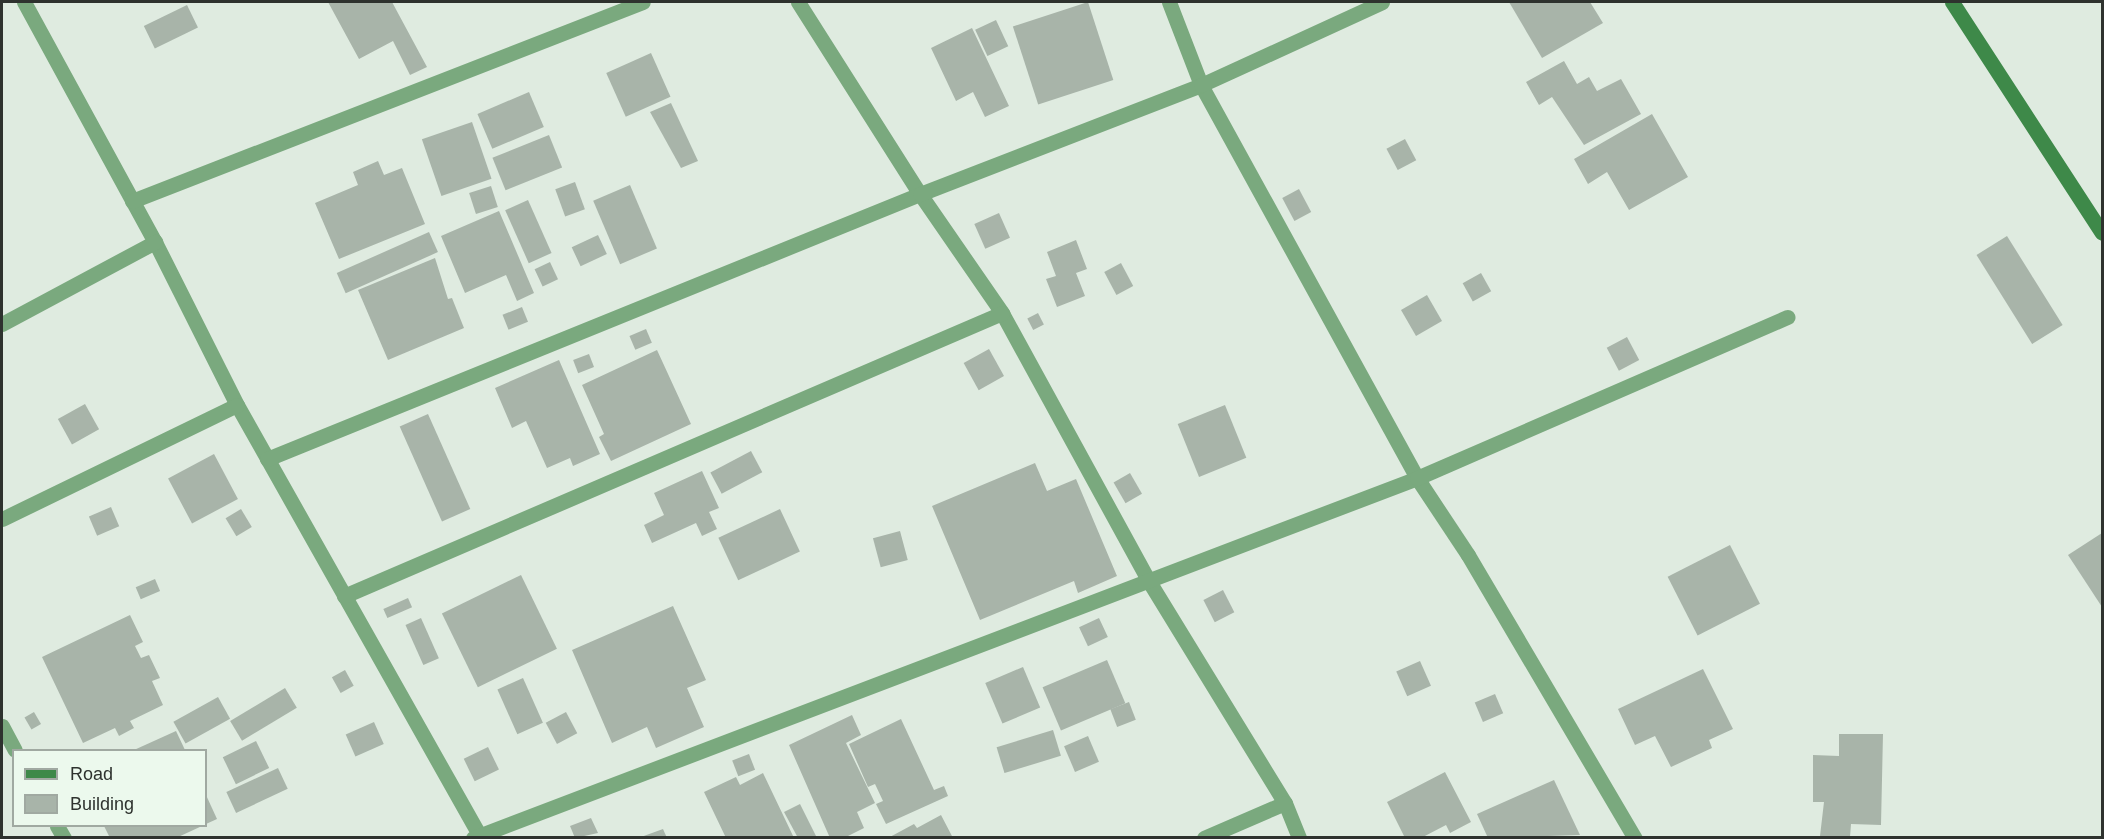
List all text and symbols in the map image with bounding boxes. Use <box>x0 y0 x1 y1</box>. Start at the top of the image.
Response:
legend <box>12 749 207 827</box>
text: Road <box>70 764 113 784</box>
text: Building <box>70 794 134 814</box>

